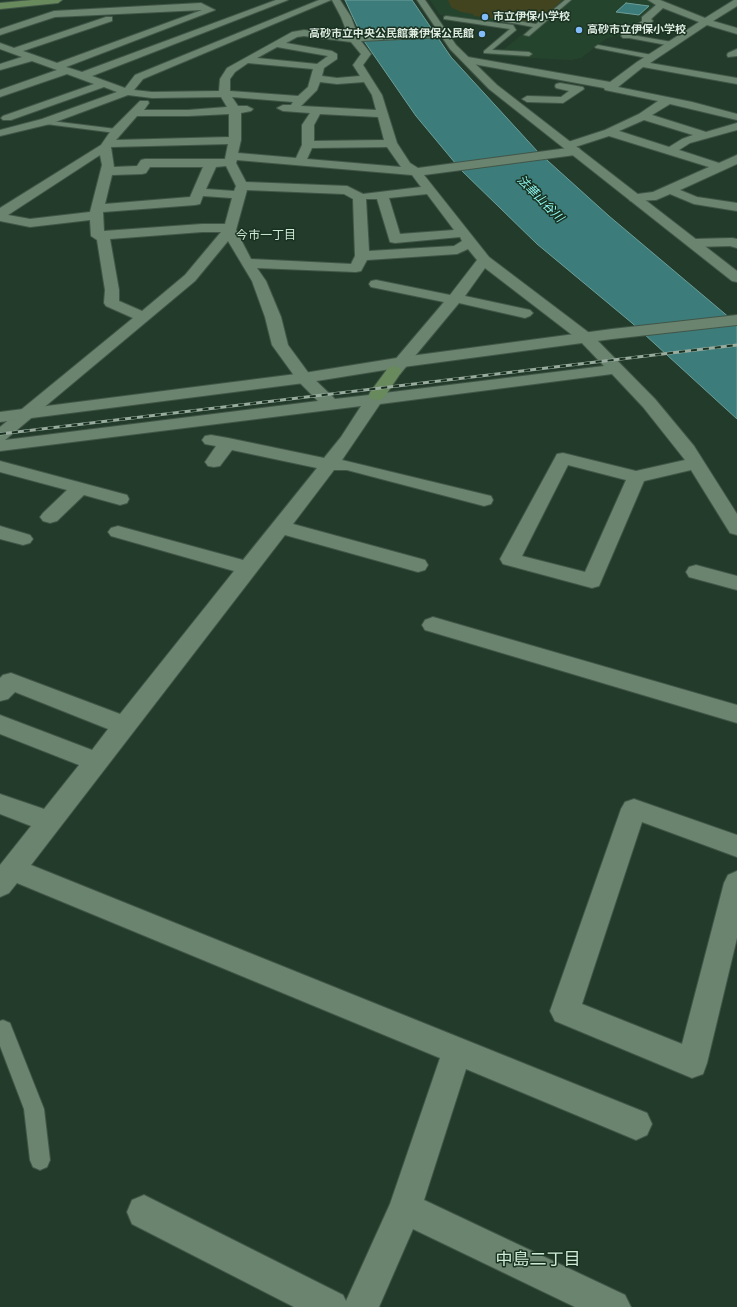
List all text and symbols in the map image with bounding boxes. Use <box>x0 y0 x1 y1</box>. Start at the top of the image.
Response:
place label: 市立伊保小学校 <box>493 10 570 24</box>
marker: 市立伊保小学校 <box>480 12 490 22</box>
place label: 高砂市立伊保小学校 <box>587 23 686 37</box>
marker: 高砂市立伊保小学校 <box>574 25 584 35</box>
place label: 高砂市立中央公民館兼伊保公民館 <box>309 27 474 41</box>
marker: 高砂市立中央公民館兼伊保公民館 <box>477 29 487 39</box>
water label: 法華山谷川 <box>514 173 566 225</box>
district label: 今市一丁目 <box>236 229 296 243</box>
district label: 中島二丁目 <box>496 1250 580 1270</box>

